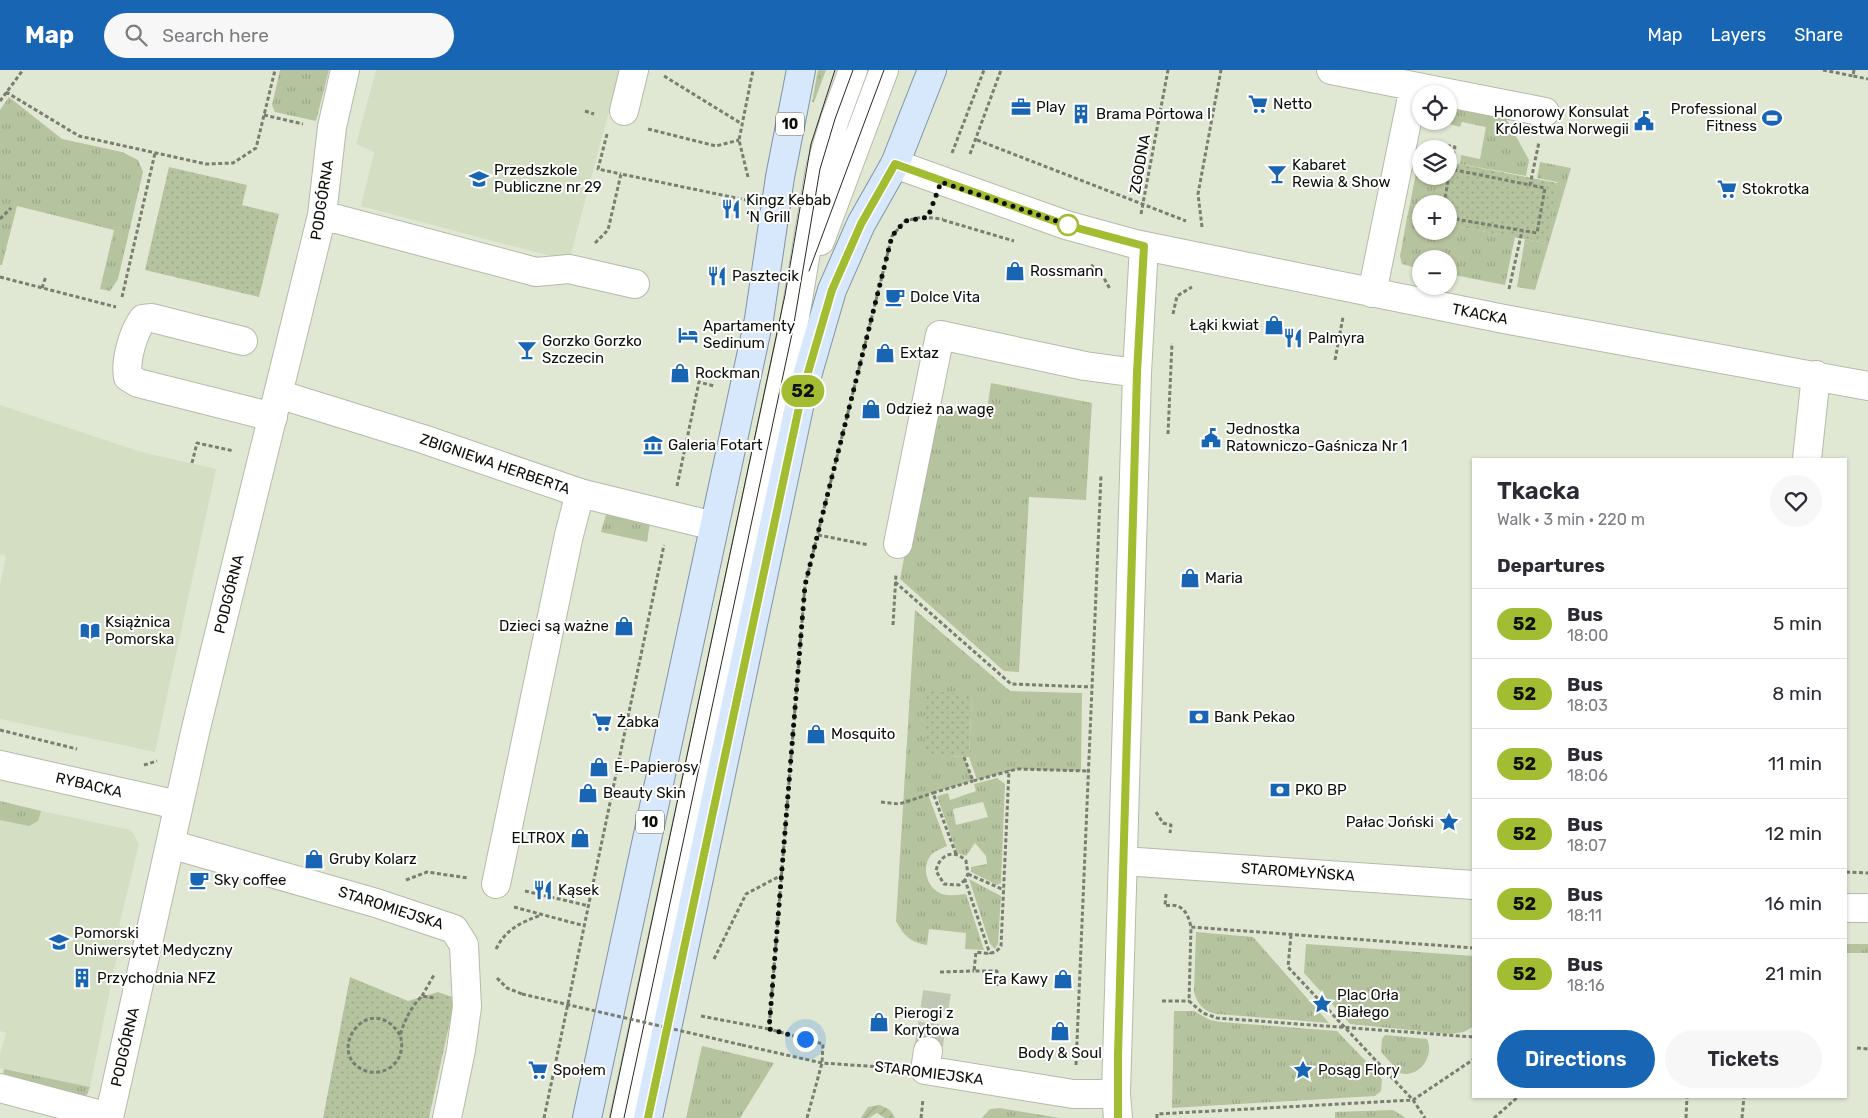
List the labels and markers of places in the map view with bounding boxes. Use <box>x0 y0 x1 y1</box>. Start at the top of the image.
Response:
supermarket icon: Netto <box>1247 93 1269 115</box>
place label: Netto <box>1273 95 1312 113</box>
office icon: Play <box>1010 96 1032 118</box>
place label: Play <box>1036 98 1066 116</box>
place label: Professional Fitness <box>1671 100 1757 135</box>
building icon: Brama Portowa I <box>1070 103 1092 125</box>
place label: Honorowy Konsulat Królestwa Norwegii <box>1494 103 1629 138</box>
place label: Brama Portowa I <box>1096 105 1211 123</box>
sports icon: Professional Fitness <box>1761 107 1783 129</box>
public building icon: Honorowy Konsulat Królestwa Norwegii <box>1633 110 1655 132</box>
place label: Kabaret Rewia & Show <box>1292 156 1391 191</box>
place label: Przedszkole Publiczne nr 29 <box>494 161 602 196</box>
bar icon: Kabaret Rewia & Show <box>1266 163 1288 185</box>
school or university icon: Przedszkole Publiczne nr 29 <box>468 168 490 190</box>
supermarket icon: Stokrotka <box>1716 178 1738 200</box>
place label: Stokrotka <box>1742 180 1809 198</box>
place label: Kingz Kebab ‘N Grill <box>746 191 831 226</box>
restaurant icon: Kingz Kebab ‘N Grill <box>720 198 742 220</box>
unlabelled marker <box>1057 214 1079 236</box>
shop icon: Rossmann <box>1004 260 1026 282</box>
place label: Rossmann <box>1030 262 1103 280</box>
restaurant icon: Pasztecik <box>706 265 728 287</box>
place label: Pasztecik <box>732 267 799 285</box>
cafe icon: Dolce Vita <box>884 286 906 308</box>
place label: Dolce Vita <box>910 288 980 306</box>
shop icon: Łąki kwiat <box>1263 314 1285 336</box>
place label: Łąki kwiat <box>1190 316 1259 334</box>
place label: Apartamenty Sedinum <box>703 317 795 352</box>
hotel icon: Apartamenty Sedinum <box>677 324 699 346</box>
restaurant icon: Palmyra <box>1282 327 1304 349</box>
place label: Palmyra <box>1308 329 1365 347</box>
place label: Gorzko Gorzko Szczecin <box>542 332 642 367</box>
bar icon: Gorzko Gorzko Szczecin <box>516 339 538 361</box>
shop icon: Extaz <box>874 342 896 364</box>
place label: Extaz <box>900 344 939 362</box>
shop icon: Rockman <box>669 362 691 384</box>
place label: Rockman <box>695 364 760 382</box>
shop icon: Odzież na wagę <box>860 398 882 420</box>
place label: Odzież na wagę <box>886 400 994 418</box>
place label: Jednostka Ratowniczo-Gaśnicza Nr 1 <box>1226 420 1407 455</box>
public building icon: Jednostka Ratowniczo-Gaśnicza Nr 1 <box>1200 427 1222 449</box>
museum icon: Galeria Fotart <box>642 434 664 456</box>
place label: Galeria Fotart <box>668 436 763 454</box>
shop icon: Maria <box>1179 567 1201 589</box>
place label: Maria <box>1205 569 1243 587</box>
place label: Książnica Pomorska <box>105 613 174 648</box>
shop icon: Dzieci są ważne <box>613 615 635 637</box>
place label: Dzieci są ważne <box>499 617 609 635</box>
library icon: Książnica Pomorska <box>79 620 101 642</box>
bank icon: Bank Pekao <box>1188 706 1210 728</box>
place label: Bank Pekao <box>1214 708 1295 726</box>
supermarket icon: Żabka <box>591 711 613 733</box>
place label: Żabka <box>617 713 659 731</box>
shop icon: Mosquito <box>805 723 827 745</box>
place label: Mosquito <box>831 725 895 743</box>
shop icon: E-Papierosy <box>588 756 610 778</box>
place label: E-Papierosy <box>614 758 699 776</box>
bank icon: PKO BP <box>1269 779 1291 801</box>
place label: PKO BP <box>1295 781 1347 799</box>
shop icon: Beauty Skin <box>577 782 599 804</box>
place label: Beauty Skin <box>603 784 686 802</box>
place icon: Pałac Joński <box>1438 811 1460 833</box>
place label: Pałac Joński <box>1346 813 1434 831</box>
shop icon: ELTROX <box>569 827 591 849</box>
place label: ELTROX <box>511 829 565 847</box>
shop icon: Gruby Kolarz <box>303 848 325 870</box>
place label: Gruby Kolarz <box>329 850 417 868</box>
cafe icon: Sky coffee <box>188 869 210 891</box>
place label: Sky coffee <box>214 871 286 889</box>
restaurant icon: Kąsek <box>532 879 554 901</box>
place label: Kąsek <box>558 881 599 899</box>
place label: Pomorski Uniwersytet Medyczny <box>74 924 233 959</box>
school or university icon: Pomorski Uniwersytet Medyczny <box>48 931 70 953</box>
building icon: Przychodnia NFZ <box>71 967 93 989</box>
shop icon: Era Kawy <box>1052 968 1074 990</box>
place label: Przychodnia NFZ <box>97 969 216 987</box>
place label: Era Kawy <box>984 970 1048 988</box>
place label: Plac Orła Białego <box>1337 986 1399 1021</box>
place icon: Plac Orła Białego <box>1311 993 1333 1015</box>
place label: Pierogi z Korytowa <box>894 1004 960 1039</box>
shop icon: Pierogi z Korytowa <box>868 1011 890 1033</box>
shop icon: Body & Soul <box>1049 1020 1071 1042</box>
place label: Body & Soul <box>1018 1044 1102 1062</box>
supermarket icon: Społem <box>527 1059 549 1081</box>
place icon: Posąg Flory <box>1292 1059 1314 1081</box>
place label: Społem <box>553 1061 606 1079</box>
place label: Posąg Flory <box>1318 1061 1400 1079</box>

